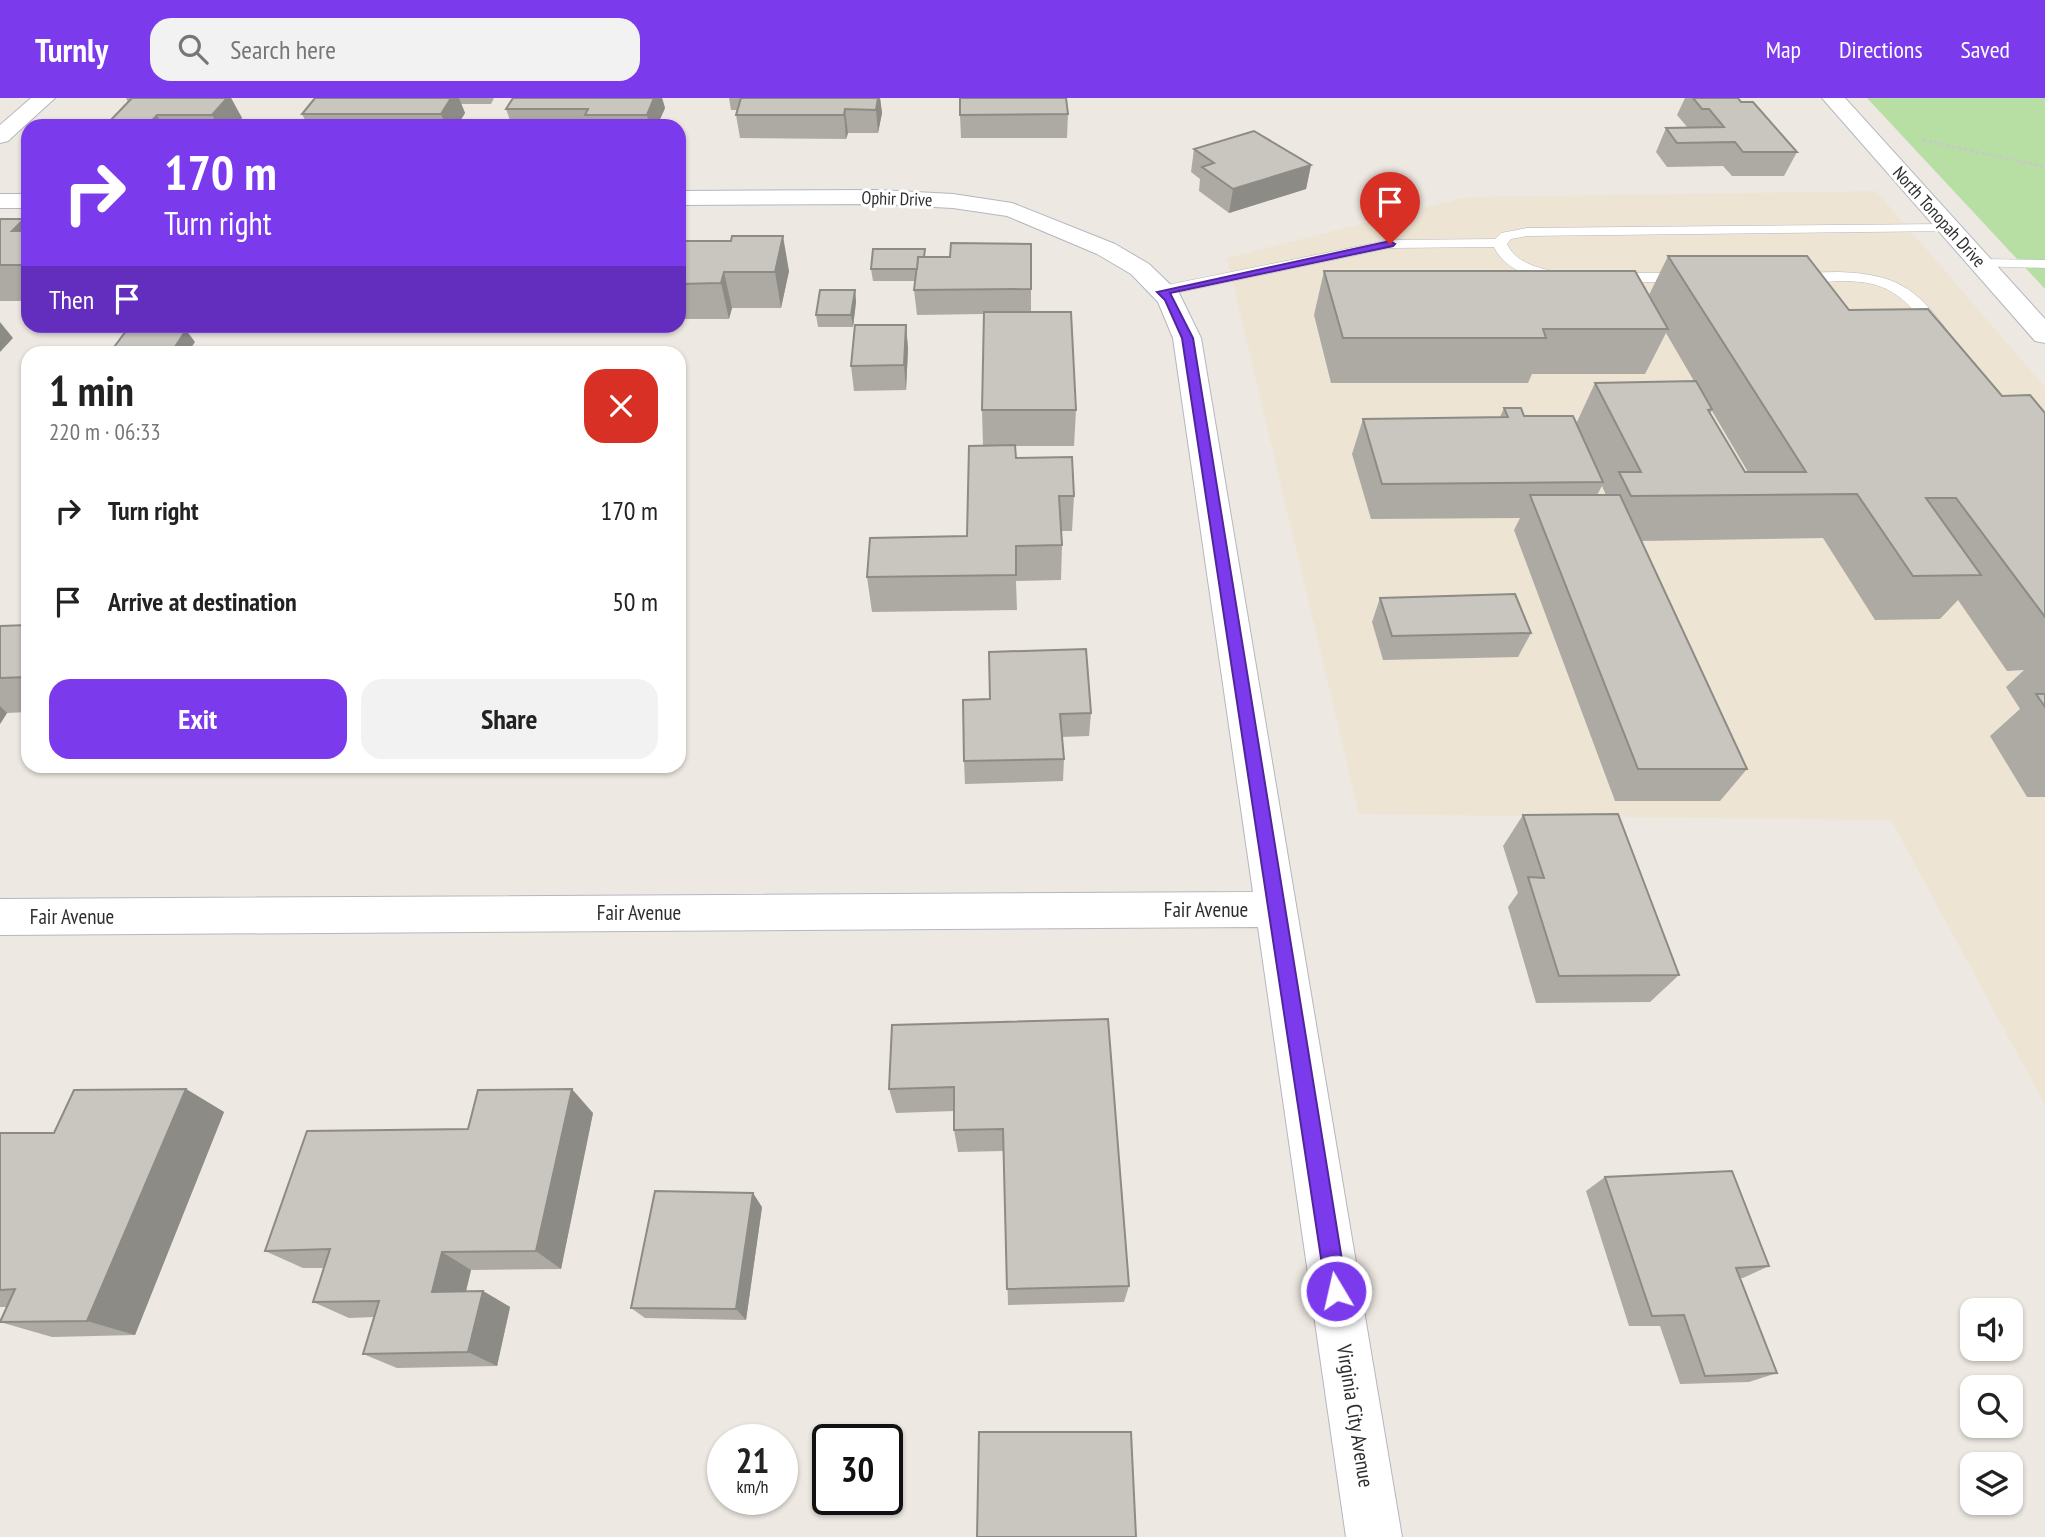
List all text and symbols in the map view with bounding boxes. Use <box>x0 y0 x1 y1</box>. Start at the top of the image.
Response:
search box <box>150 18 640 81</box>
text: Turnly <box>35 28 108 71</box>
icon: search <box>174 30 212 68</box>
text: Search here <box>230 33 336 66</box>
text: Map <box>1766 34 1801 65</box>
text: Directions <box>1839 34 1923 65</box>
text: Saved <box>1961 34 2010 65</box>
text: 170 m <box>164 140 277 204</box>
icon: right <box>49 147 140 238</box>
street label: North Tonopah Drive <box>1888 161 1991 272</box>
pin <box>1360 172 1420 244</box>
icon: arrive <box>1371 183 1409 221</box>
street label: Ophir Drive <box>861 186 933 211</box>
text: Turn right <box>164 202 272 244</box>
icon: arrive <box>108 280 146 318</box>
text: Then <box>49 283 94 316</box>
text: 1 min <box>49 363 134 418</box>
button: close <box>584 369 658 443</box>
text: 220 m · 06:33 <box>49 417 161 446</box>
icon: right <box>49 492 87 530</box>
text: Turn right <box>108 494 199 527</box>
text: 170 m <box>600 494 658 527</box>
icon: arrive <box>49 583 87 621</box>
text: Arrive at destination <box>108 585 297 618</box>
text: 50 m <box>612 585 658 618</box>
button: Exit <box>49 679 347 759</box>
button: Share <box>361 679 658 759</box>
street label: Fair Avenue <box>1164 896 1248 923</box>
street label: Fair Avenue <box>597 899 681 926</box>
street label: Fair Avenue <box>30 903 114 930</box>
position arrow <box>1299 1254 1373 1328</box>
map controls <box>1960 1298 2023 1515</box>
button: sound <box>1960 1298 2023 1361</box>
street label: Virginia City Avenue <box>1331 1342 1380 1489</box>
button: search <box>1960 1375 2023 1438</box>
speed limit sign: 30 <box>812 1424 903 1515</box>
text: 21 <box>736 1437 769 1483</box>
button: layers <box>1960 1452 2023 1515</box>
text: km/h <box>737 1475 768 1498</box>

